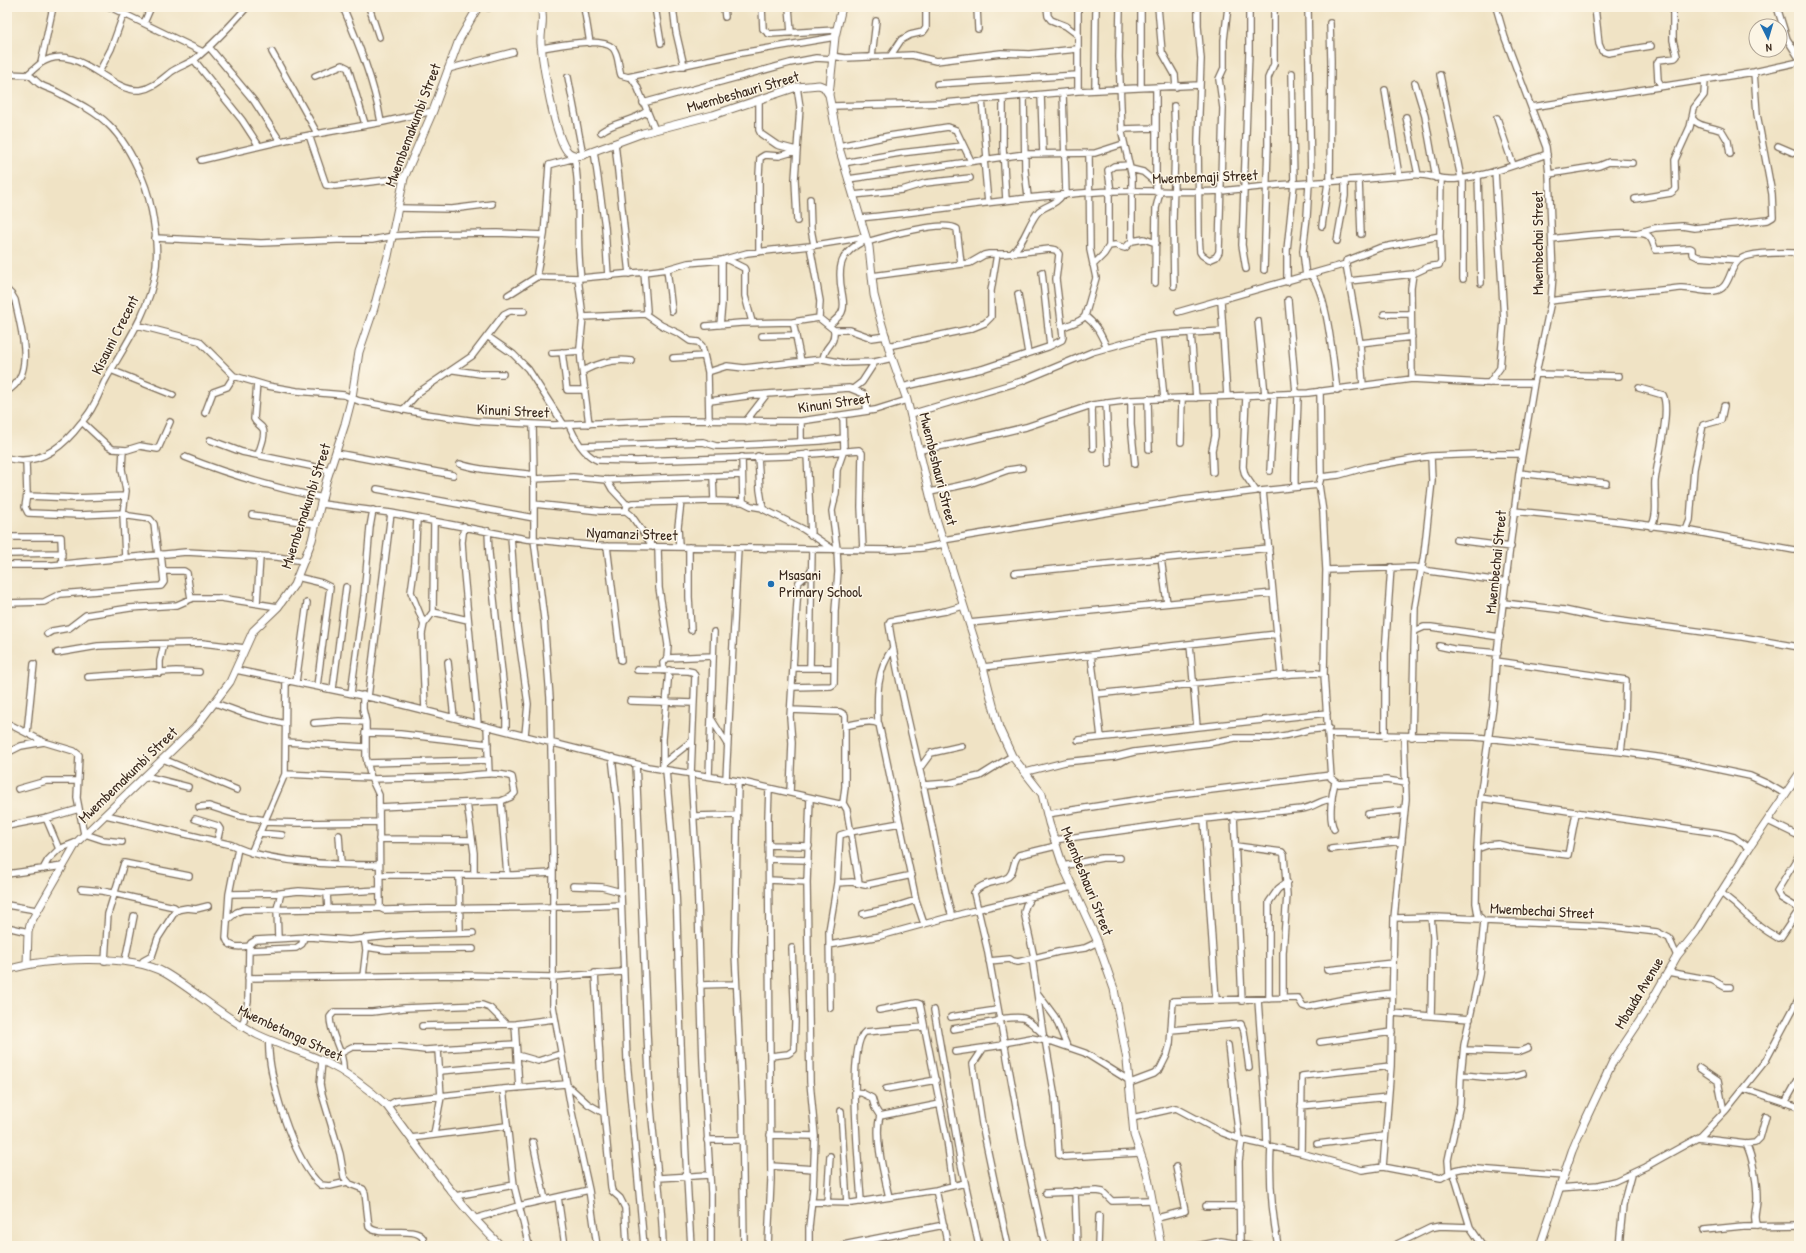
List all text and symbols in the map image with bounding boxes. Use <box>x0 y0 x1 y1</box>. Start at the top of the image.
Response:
north arrow <box>1748 18 1788 58</box>
text: N <box>1765 41 1772 55</box>
street label: Mwembemakumbi Street <box>379 59 446 190</box>
street label: Mwembeshauri Street <box>684 65 802 118</box>
street label: Mwembemaji Street <box>1152 164 1259 189</box>
street label: Mwembechai Street <box>1527 190 1548 295</box>
street label: Kisauni Crecent <box>86 291 144 378</box>
street label: Kinuni Street <box>797 387 872 418</box>
street label: Kinuni Street <box>476 398 551 423</box>
street label: Mwembeshauri Street <box>914 410 963 528</box>
street label: Mwembemakumbi Street <box>275 440 336 571</box>
street label: Mwembechai Street <box>1480 508 1511 615</box>
street label: Nyamanzi Street <box>586 521 679 546</box>
place label: Msasani Primary School <box>779 564 862 602</box>
marker: Msasani Primary School <box>766 579 776 589</box>
street label: Mwembemakumbi Street <box>73 721 183 828</box>
street label: Mwembeshauri Street <box>1056 823 1119 939</box>
street label: Mwembechai Street <box>1490 897 1595 924</box>
street label: Mbauda Avenue <box>1609 953 1668 1033</box>
street label: Mwembetanga Street <box>235 999 347 1066</box>

